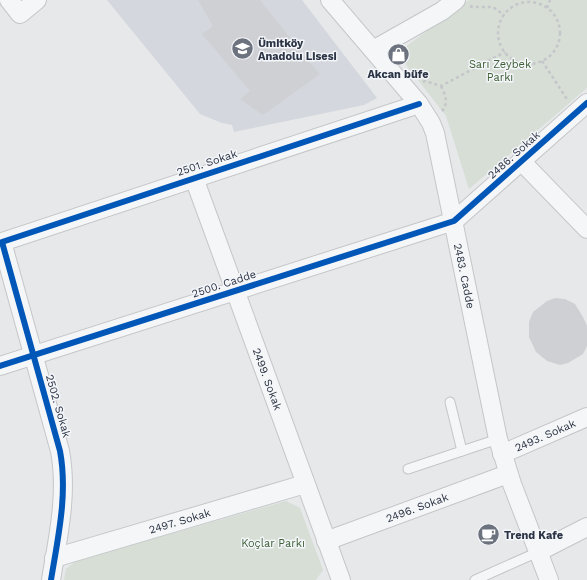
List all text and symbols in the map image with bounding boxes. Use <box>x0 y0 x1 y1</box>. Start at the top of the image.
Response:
school or university icon: Ümitköy Anadolu Lisesi <box>230 36 256 62</box>
place label: Ümitköy Anadolu Lisesi <box>258 37 337 63</box>
shop icon: Akcan büfe <box>385 41 411 67</box>
park label: Sarı Zeybek Parkı <box>469 58 531 84</box>
place label: Akcan büfe <box>367 68 429 81</box>
street label: 2486. Sokak <box>485 128 543 182</box>
street label: 2501. Sokak <box>175 147 239 179</box>
street label: 2483. Cadde <box>451 242 477 310</box>
street label: 2500. Cadde <box>190 267 258 301</box>
street label: 2499. Sokak <box>250 346 285 412</box>
street label: 2502. Sokak <box>43 373 73 439</box>
street label: 2493. Sokak <box>513 416 577 454</box>
street label: 2496. Sokak <box>384 490 450 525</box>
street label: 2497. Sokak <box>147 506 212 536</box>
cafe icon: Trend Kafe <box>475 522 501 548</box>
place label: Trend Kafe <box>504 529 563 542</box>
park label: Koçlar Parkı <box>241 537 305 550</box>

